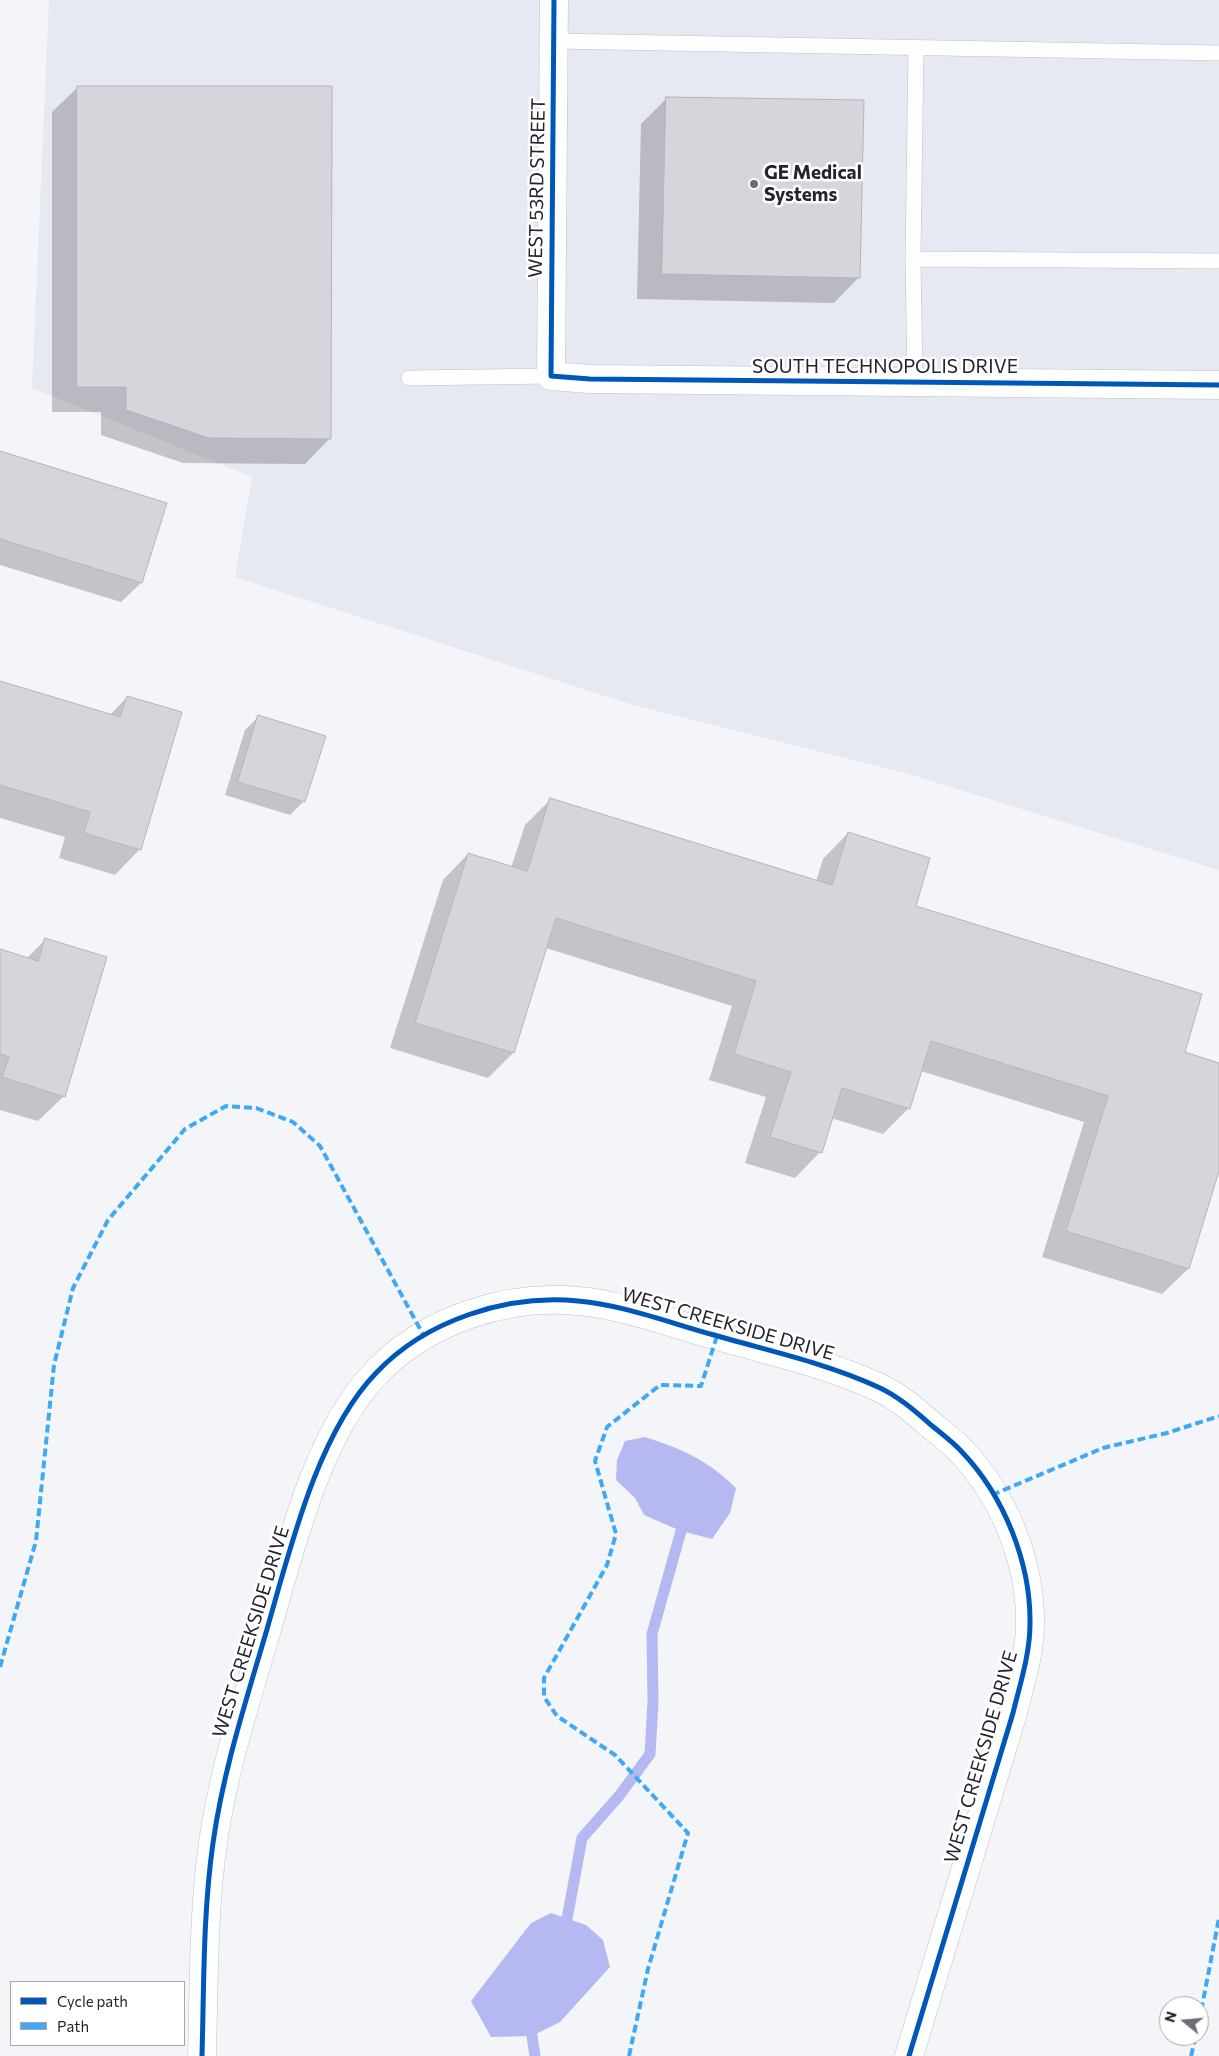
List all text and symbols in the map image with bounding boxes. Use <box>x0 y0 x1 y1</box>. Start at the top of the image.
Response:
street label: WEST 53RD STREET <box>524 98 550 278</box>
place label: GE Medical Systems <box>764 162 862 206</box>
marker: GE Medical Systems <box>748 178 760 190</box>
street label: SOUTH TECHNOPOLIS DRIVE <box>752 356 1018 378</box>
street label: WEST CREEKSIDE DRIVE <box>619 1283 837 1365</box>
street label: WEST CREEKSIDE DRIVE <box>208 1523 294 1741</box>
street label: WEST CREEKSIDE DRIVE <box>940 1648 1022 1866</box>
legend <box>10 1981 185 2046</box>
text: Cycle path <box>57 1992 128 2010</box>
north arrow <box>1159 1996 1209 2046</box>
text: N <box>1160 2009 1180 2024</box>
text: Path <box>57 2017 89 2035</box>

